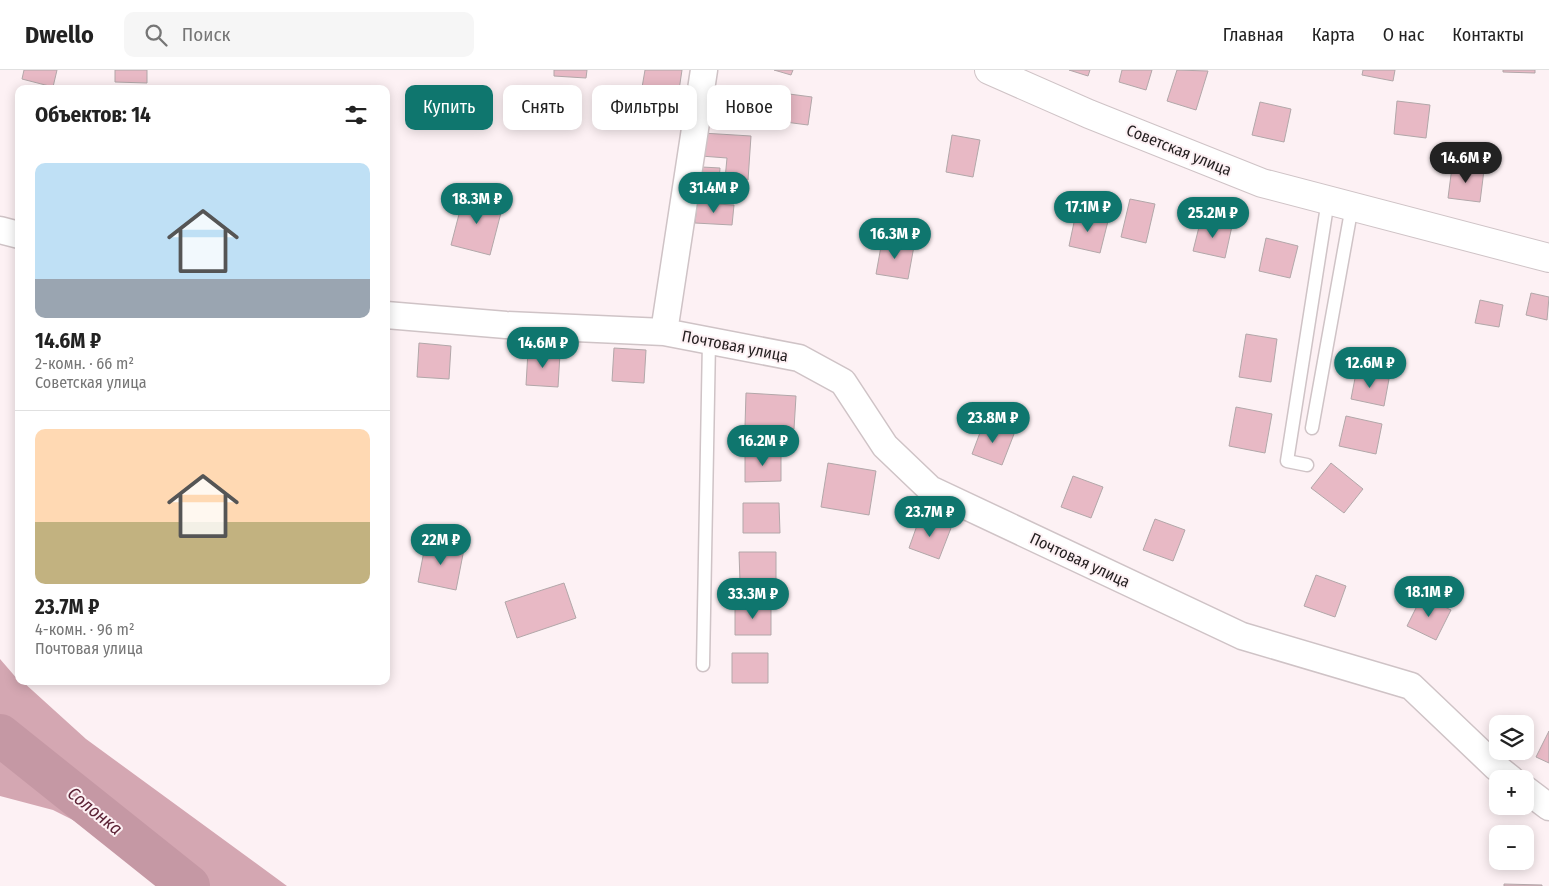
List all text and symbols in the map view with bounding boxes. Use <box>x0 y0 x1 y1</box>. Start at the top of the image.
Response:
search box <box>124 12 474 57</box>
text: Dwello <box>25 21 94 49</box>
icon: search <box>142 21 170 49</box>
text: Поиск <box>182 23 230 46</box>
text: Главная <box>1223 24 1284 46</box>
text: Карта <box>1312 24 1355 46</box>
text: О нас <box>1383 24 1424 46</box>
text: Контакты <box>1452 24 1524 46</box>
chip: Купить <box>405 85 493 130</box>
chip: Снять <box>503 85 582 130</box>
chip: Фильтры <box>592 85 697 130</box>
chip: Новое <box>707 85 791 130</box>
icon: filters <box>342 101 370 129</box>
text: Объектов: 14 <box>35 102 151 128</box>
street label: Советская улица <box>1124 120 1234 180</box>
pin: 14.6M ₽ <box>1420 142 1512 184</box>
text: 14.6M ₽ <box>1441 148 1491 167</box>
pin: 31.4M ₽ <box>668 172 760 214</box>
text: 31.4M ₽ <box>689 178 739 197</box>
pin: 18.3M ₽ <box>431 182 523 225</box>
text: 18.3M ₽ <box>452 189 502 208</box>
pin: 17.1M ₽ <box>1042 190 1134 233</box>
icon: home <box>158 196 248 286</box>
pin: 25.2M ₽ <box>1167 196 1259 239</box>
text: 17.1M ₽ <box>1065 197 1111 216</box>
text: 25.2M ₽ <box>1188 203 1238 222</box>
pin: 16.3M ₽ <box>849 218 941 260</box>
text: 16.3M ₽ <box>870 224 920 243</box>
pin: 14.6M ₽ <box>497 326 589 369</box>
street label: Почтовая улица <box>680 326 790 366</box>
text: 14.6M ₽ <box>35 328 101 354</box>
text: 14.6M ₽ <box>518 333 568 352</box>
pin: 12.6M ₽ <box>1324 346 1416 389</box>
text: 12.6M ₽ <box>1345 353 1395 372</box>
text: 2-комн. · 66 m² <box>35 354 134 373</box>
text: Советская улица <box>35 373 147 392</box>
pin: 23.8M ₽ <box>947 402 1039 444</box>
text: 23.8M ₽ <box>968 408 1018 427</box>
pin: 16.2M ₽ <box>717 424 809 467</box>
text: 16.2M ₽ <box>738 431 788 450</box>
icon: home <box>158 461 248 551</box>
pin: 23.7M ₽ <box>884 496 976 538</box>
text: 23.7M ₽ <box>906 502 954 521</box>
pin: 22M ₽ <box>406 524 476 566</box>
street label: Почтовая улица <box>1027 529 1133 591</box>
text: 22M ₽ <box>422 530 460 549</box>
pin: 18.1M ₽ <box>1383 576 1475 618</box>
pin: 33.3M ₽ <box>707 578 799 620</box>
text: 18.1M ₽ <box>1405 582 1453 601</box>
text: 33.3M ₽ <box>728 584 778 603</box>
text: 23.7M ₽ <box>35 594 99 620</box>
text: 4-комн. · 96 m² <box>35 620 134 639</box>
text: Почтовая улица <box>35 639 143 658</box>
map controls <box>1489 715 1534 870</box>
button: layers <box>1489 715 1534 760</box>
button: + <box>1489 770 1534 815</box>
water label: Солонка <box>63 782 127 840</box>
button: − <box>1489 825 1534 870</box>

